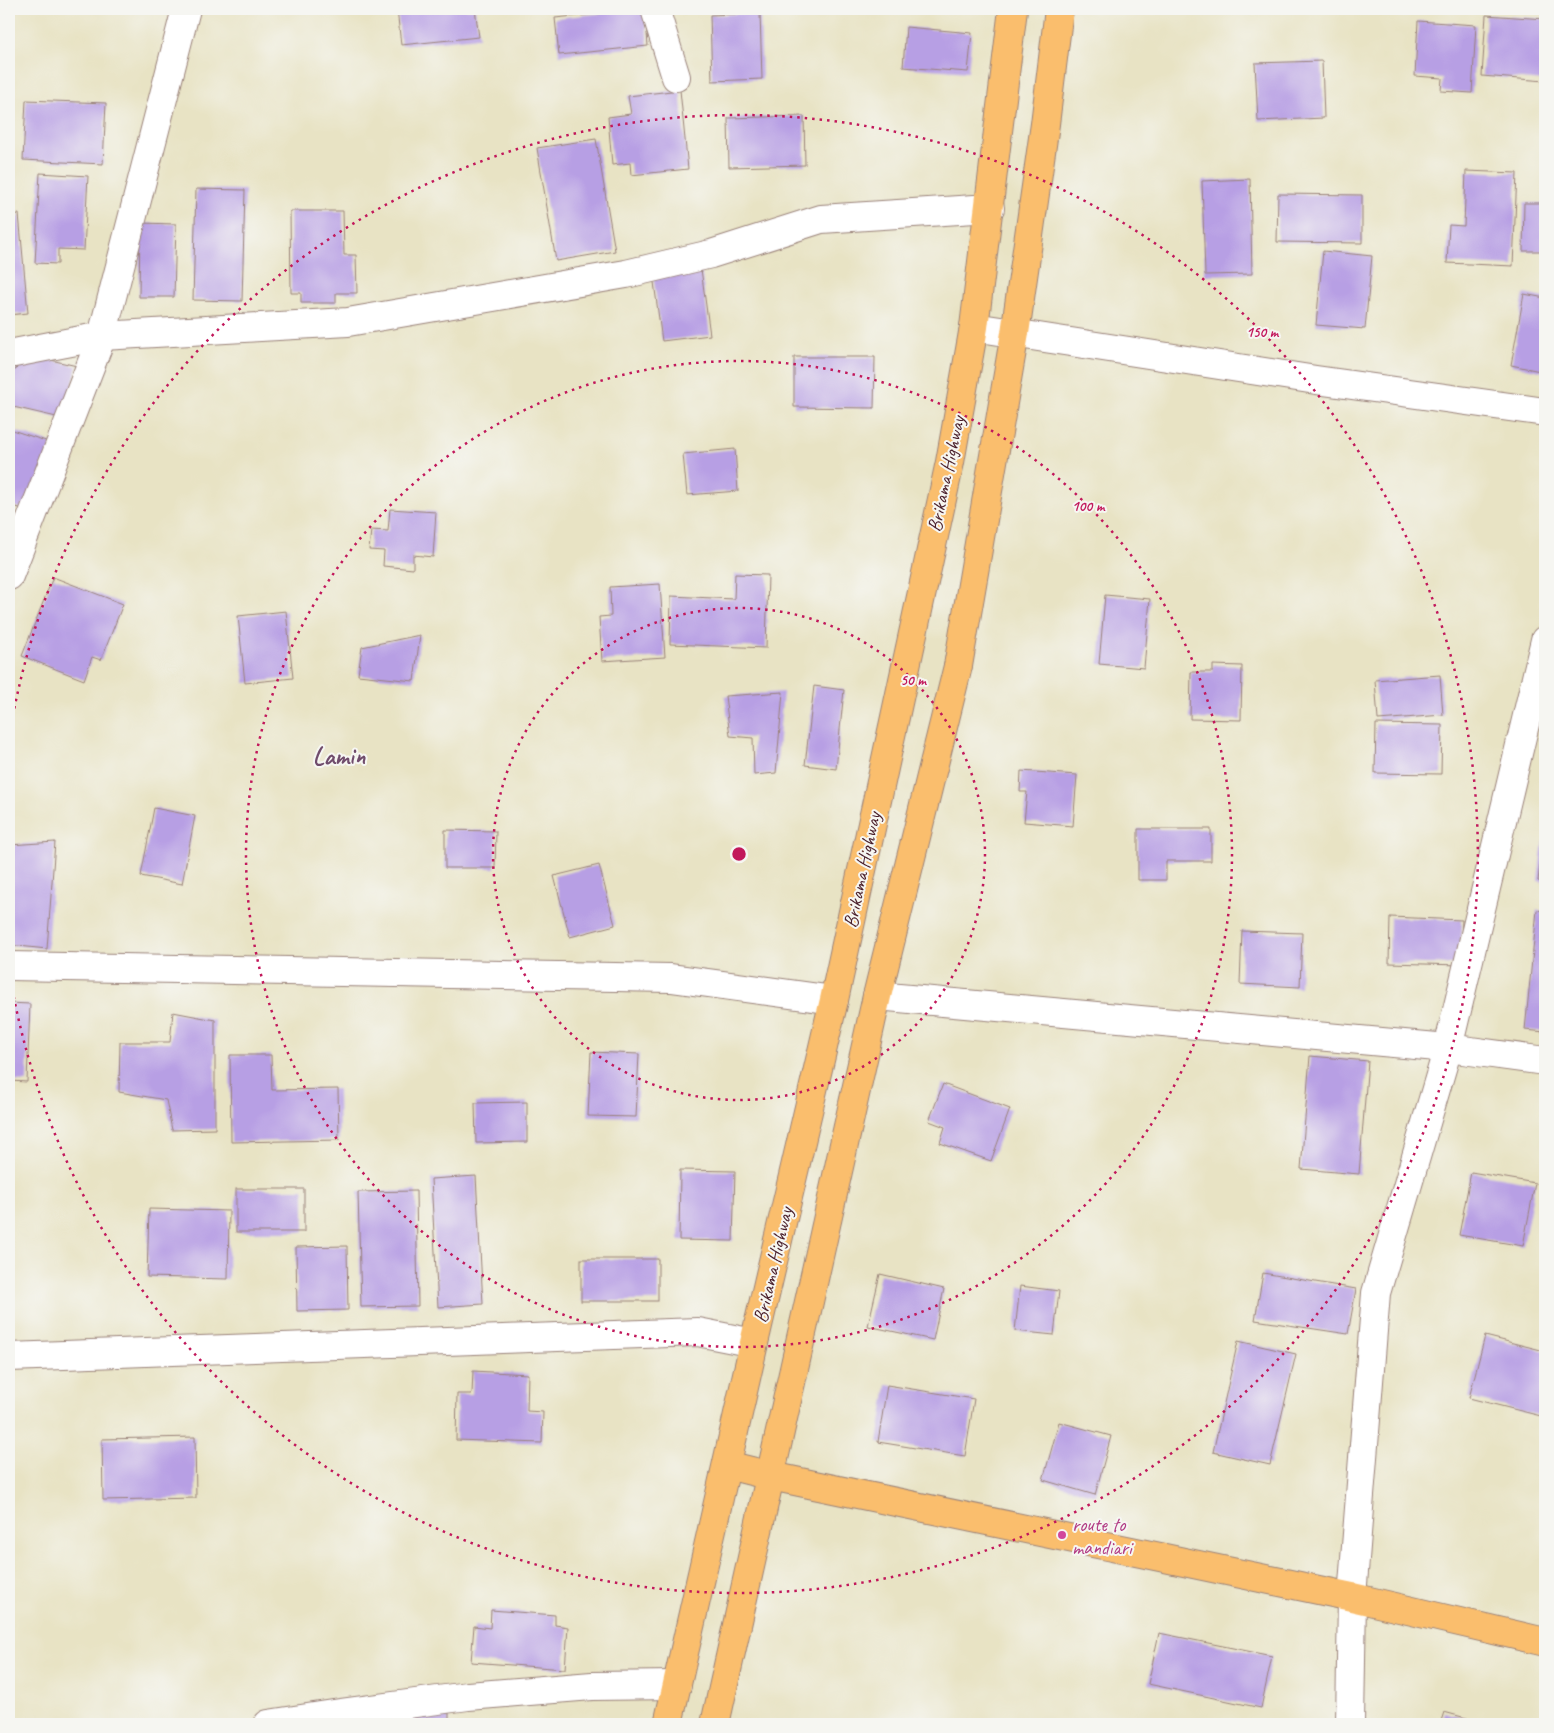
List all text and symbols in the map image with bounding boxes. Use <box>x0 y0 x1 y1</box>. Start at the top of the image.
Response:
text: 150 m <box>1246 323 1280 342</box>
street label: Brikama Highway <box>922 412 971 534</box>
text: 100 m <box>1072 497 1106 516</box>
text: 50 m <box>900 671 927 690</box>
district label: Lamin <box>313 740 366 772</box>
street label: Brikama Highway <box>838 808 887 930</box>
centre of rings <box>730 845 748 863</box>
street label: Brikama Highway <box>748 1203 799 1325</box>
place label: route to mandiari <box>1072 1512 1134 1560</box>
marker: route to mandiari <box>1056 1529 1068 1541</box>

